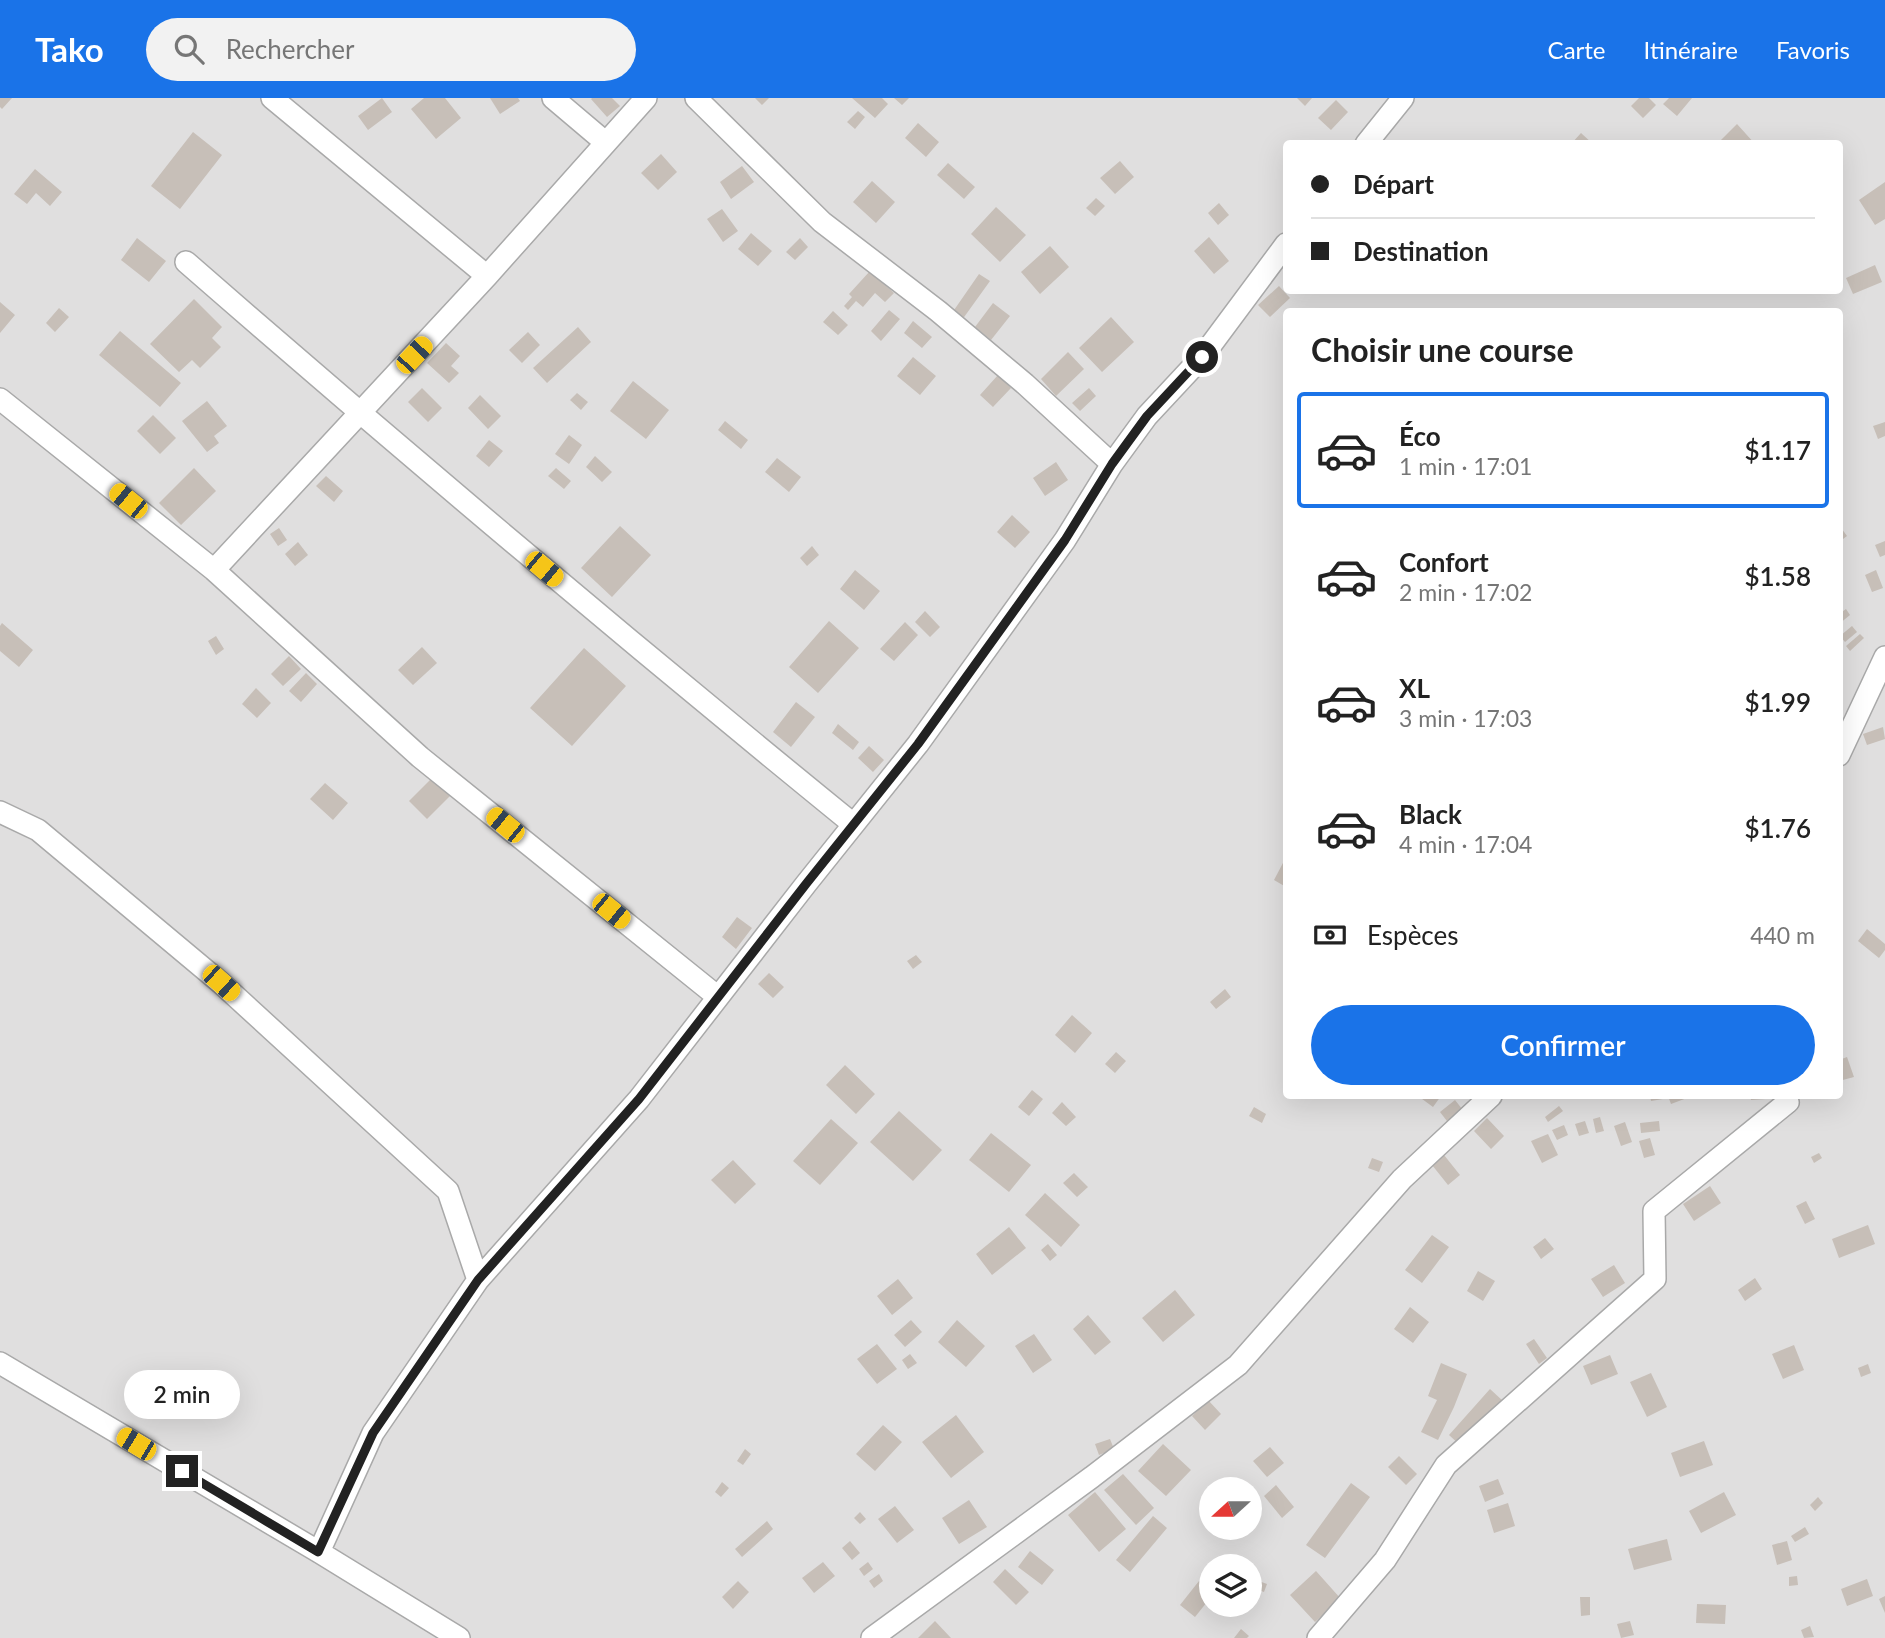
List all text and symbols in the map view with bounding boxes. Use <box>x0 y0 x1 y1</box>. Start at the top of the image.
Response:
search box <box>146 18 636 81</box>
text: Tako <box>35 29 104 69</box>
icon: search <box>170 30 208 68</box>
text: Rechercher <box>226 33 355 65</box>
text: Carte <box>1548 35 1606 64</box>
text: Itinéraire <box>1644 35 1738 64</box>
text: Favoris <box>1776 35 1850 64</box>
text: Départ <box>1353 168 1434 200</box>
text: Destination <box>1353 235 1489 267</box>
text: Choisir une course <box>1311 330 1574 369</box>
car <box>392 332 437 378</box>
route start <box>1186 341 1218 373</box>
icon: car <box>1315 419 1378 482</box>
text: Éco <box>1399 420 1441 452</box>
text: $1.17 <box>1745 434 1811 466</box>
text: 1 min · 17:01 <box>1399 452 1532 480</box>
car <box>106 480 151 522</box>
icon: car <box>1315 545 1378 608</box>
text: Confort <box>1399 546 1489 578</box>
car <box>522 547 567 591</box>
text: $1.58 <box>1745 560 1811 592</box>
text: 2 min · 17:02 <box>1399 578 1532 606</box>
icon: car <box>1315 671 1378 734</box>
text: XL <box>1399 672 1430 704</box>
text: $1.99 <box>1745 686 1811 718</box>
text: 3 min · 17:03 <box>1399 704 1532 732</box>
icon: car <box>1315 797 1378 860</box>
text: Black <box>1399 798 1462 830</box>
car <box>483 804 528 846</box>
text: $1.76 <box>1745 812 1811 844</box>
text: 4 min · 17:04 <box>1399 830 1532 858</box>
car <box>589 890 634 932</box>
icon: cash <box>1311 916 1349 954</box>
text: Espèces <box>1367 919 1459 951</box>
text: 440 m <box>1750 921 1815 949</box>
car <box>199 961 244 1005</box>
button: Confirmer <box>1311 1005 1815 1085</box>
callout: 2 min <box>124 1370 240 1418</box>
text: 2 min <box>154 1380 210 1408</box>
car <box>113 1424 160 1464</box>
route end <box>166 1455 198 1487</box>
north arrow <box>1199 1477 1262 1540</box>
map controls <box>1199 1477 1262 1617</box>
button: layers <box>1199 1554 1262 1617</box>

